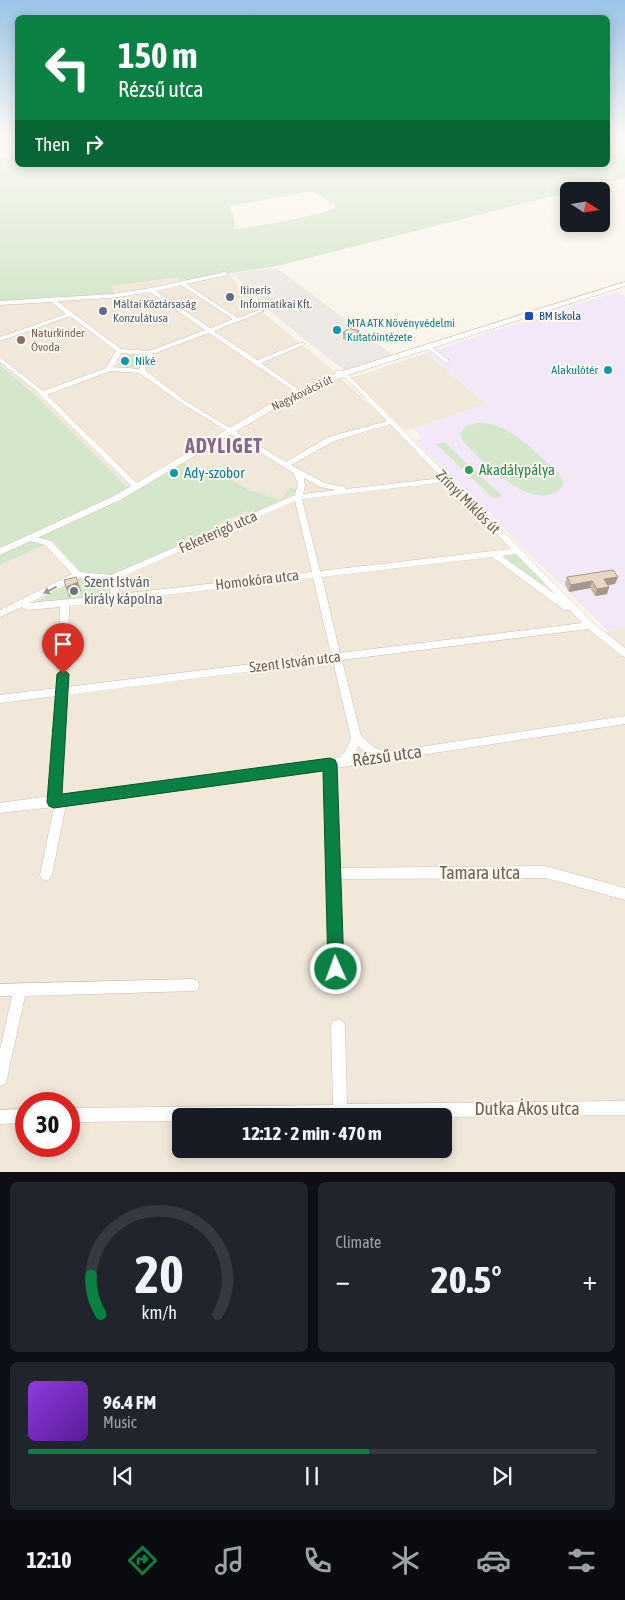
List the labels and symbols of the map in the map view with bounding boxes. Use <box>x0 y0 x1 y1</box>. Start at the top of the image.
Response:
north arrow <box>560 182 610 232</box>
place label: Itineris Informatikai Kft. <box>240 283 312 311</box>
marker: Itineris Informatikai Kft. <box>224 291 236 303</box>
place label: Máltai Köztársaság Konzulátusa <box>113 297 197 325</box>
marker: Máltai Köztársaság Konzulátusa <box>97 305 109 317</box>
place label: BM Iskola <box>539 309 581 323</box>
marker: BM Iskola <box>523 310 535 322</box>
place label: MTA ATK Növényvédelmi Kutatóintézete <box>347 316 455 344</box>
marker: MTA ATK Növényvédelmi Kutatóintézete <box>331 324 343 336</box>
place label: Naturkinder Óvoda <box>31 326 85 354</box>
marker: Naturkinder Óvoda <box>15 334 27 346</box>
place label: Niké <box>135 354 155 368</box>
marker: Niké <box>119 355 131 367</box>
place label: Alakulótér <box>551 363 598 377</box>
marker: Alakulótér <box>602 364 614 376</box>
street label: Nagykovácsi út <box>269 372 335 414</box>
district label: ADYLIGET <box>184 434 263 457</box>
place label: Akadálypálya <box>479 461 555 478</box>
place label: Ady-szobor <box>184 464 245 481</box>
marker: Akadálypálya <box>463 464 475 476</box>
street label: Zrínyi Miklós út <box>433 466 504 537</box>
marker: Ady-szobor <box>168 467 180 479</box>
street label: Feketerigó utca <box>176 507 260 556</box>
street label: Homokóra utca <box>214 566 300 593</box>
place label: Szent István király kápolna <box>84 573 163 607</box>
marker: Szent István király kápolna <box>68 585 80 597</box>
one-way arrow <box>43 586 57 594</box>
pin <box>42 623 84 674</box>
street label: Szent István utca <box>248 647 342 676</box>
street label: Rézsű utca <box>351 740 423 771</box>
street label: Tamara utca <box>440 862 520 883</box>
position arrow <box>309 942 361 994</box>
speed limit sign: 30 <box>15 1092 80 1157</box>
street label: Dutka Ákos utca <box>474 1098 580 1119</box>

